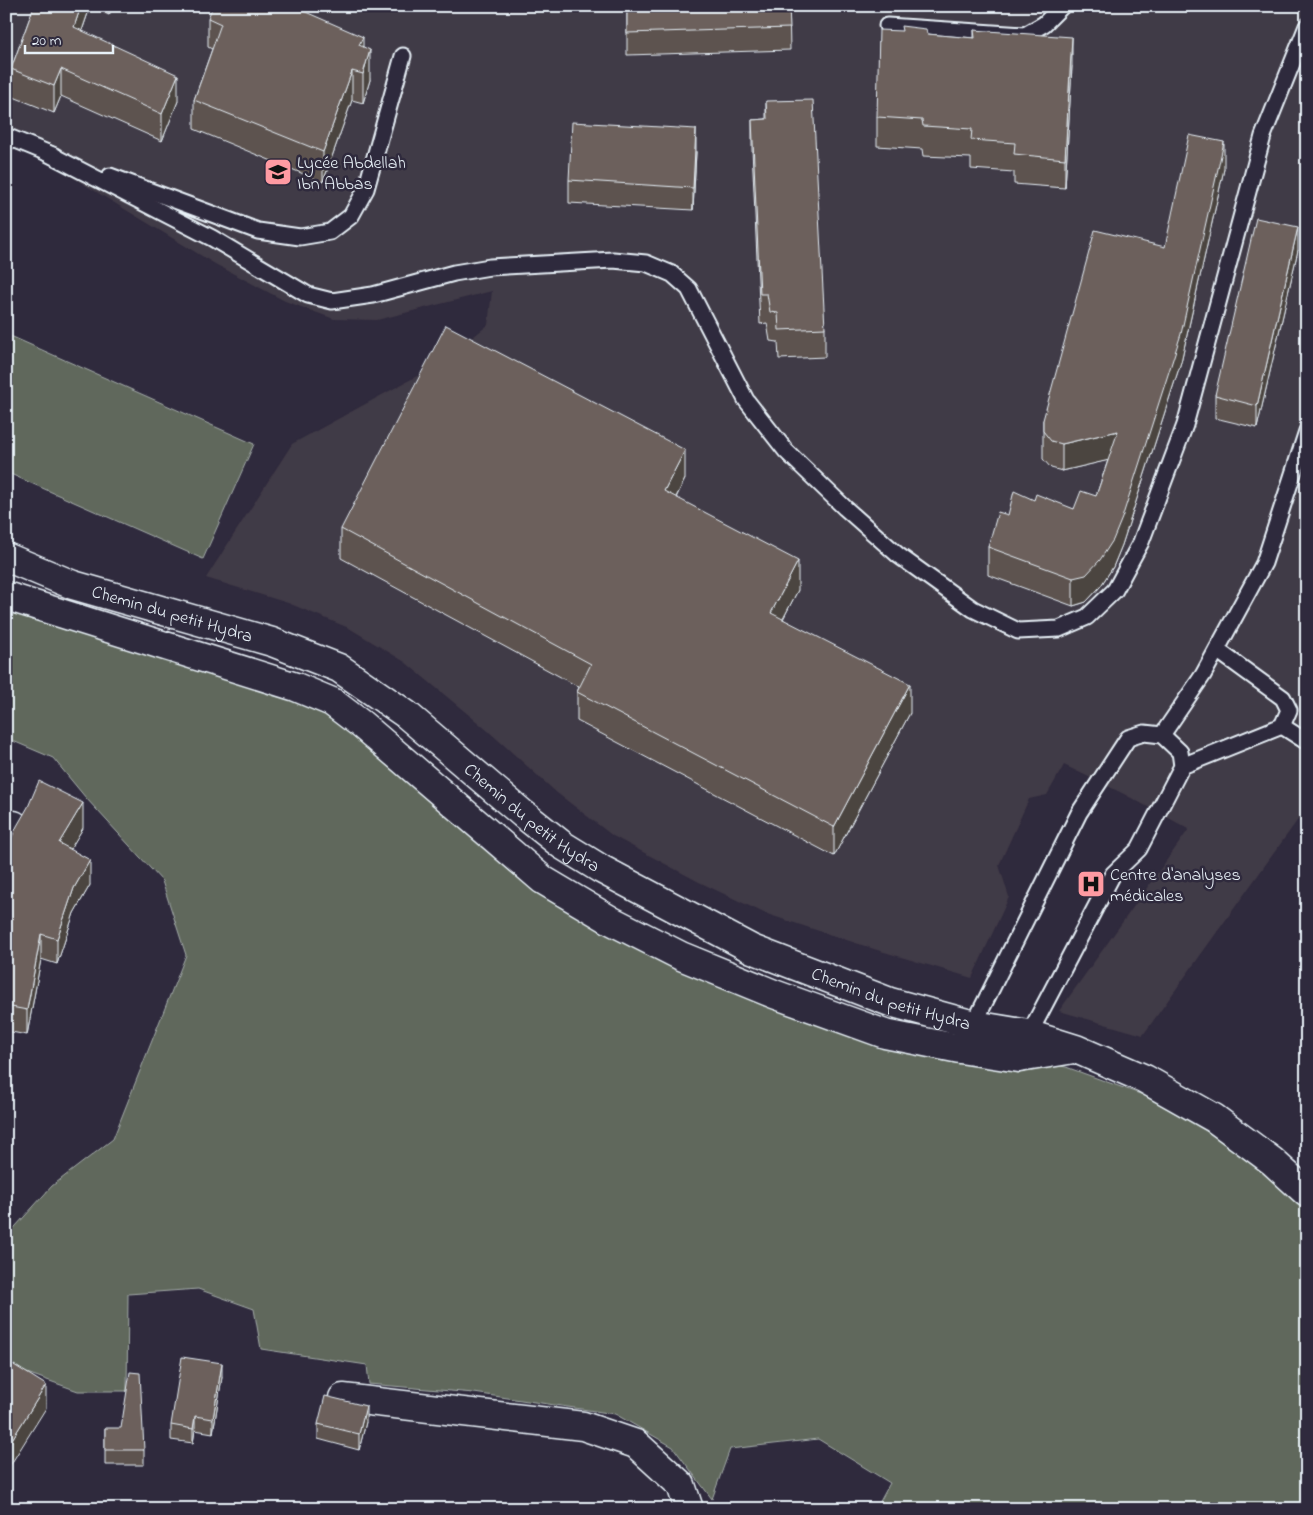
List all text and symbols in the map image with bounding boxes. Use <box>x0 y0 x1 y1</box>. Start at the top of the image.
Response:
scale bar <box>25 22 112 54</box>
text: 20 m <box>32 30 62 52</box>
place label: Lycée Abdellah Ibn Abbas <box>297 151 406 198</box>
school or university icon: Lycée Abdellah Ibn Abbas <box>263 157 293 187</box>
street label: Chemin du petit Hydra <box>88 580 255 651</box>
street label: Chemin du petit Hydra <box>457 758 604 880</box>
place label: Centre d'analyses médicales <box>1110 863 1241 910</box>
hospital icon: Centre d'analyses médicales <box>1076 869 1106 899</box>
street label: Chemin du petit Hydra <box>807 962 973 1038</box>

